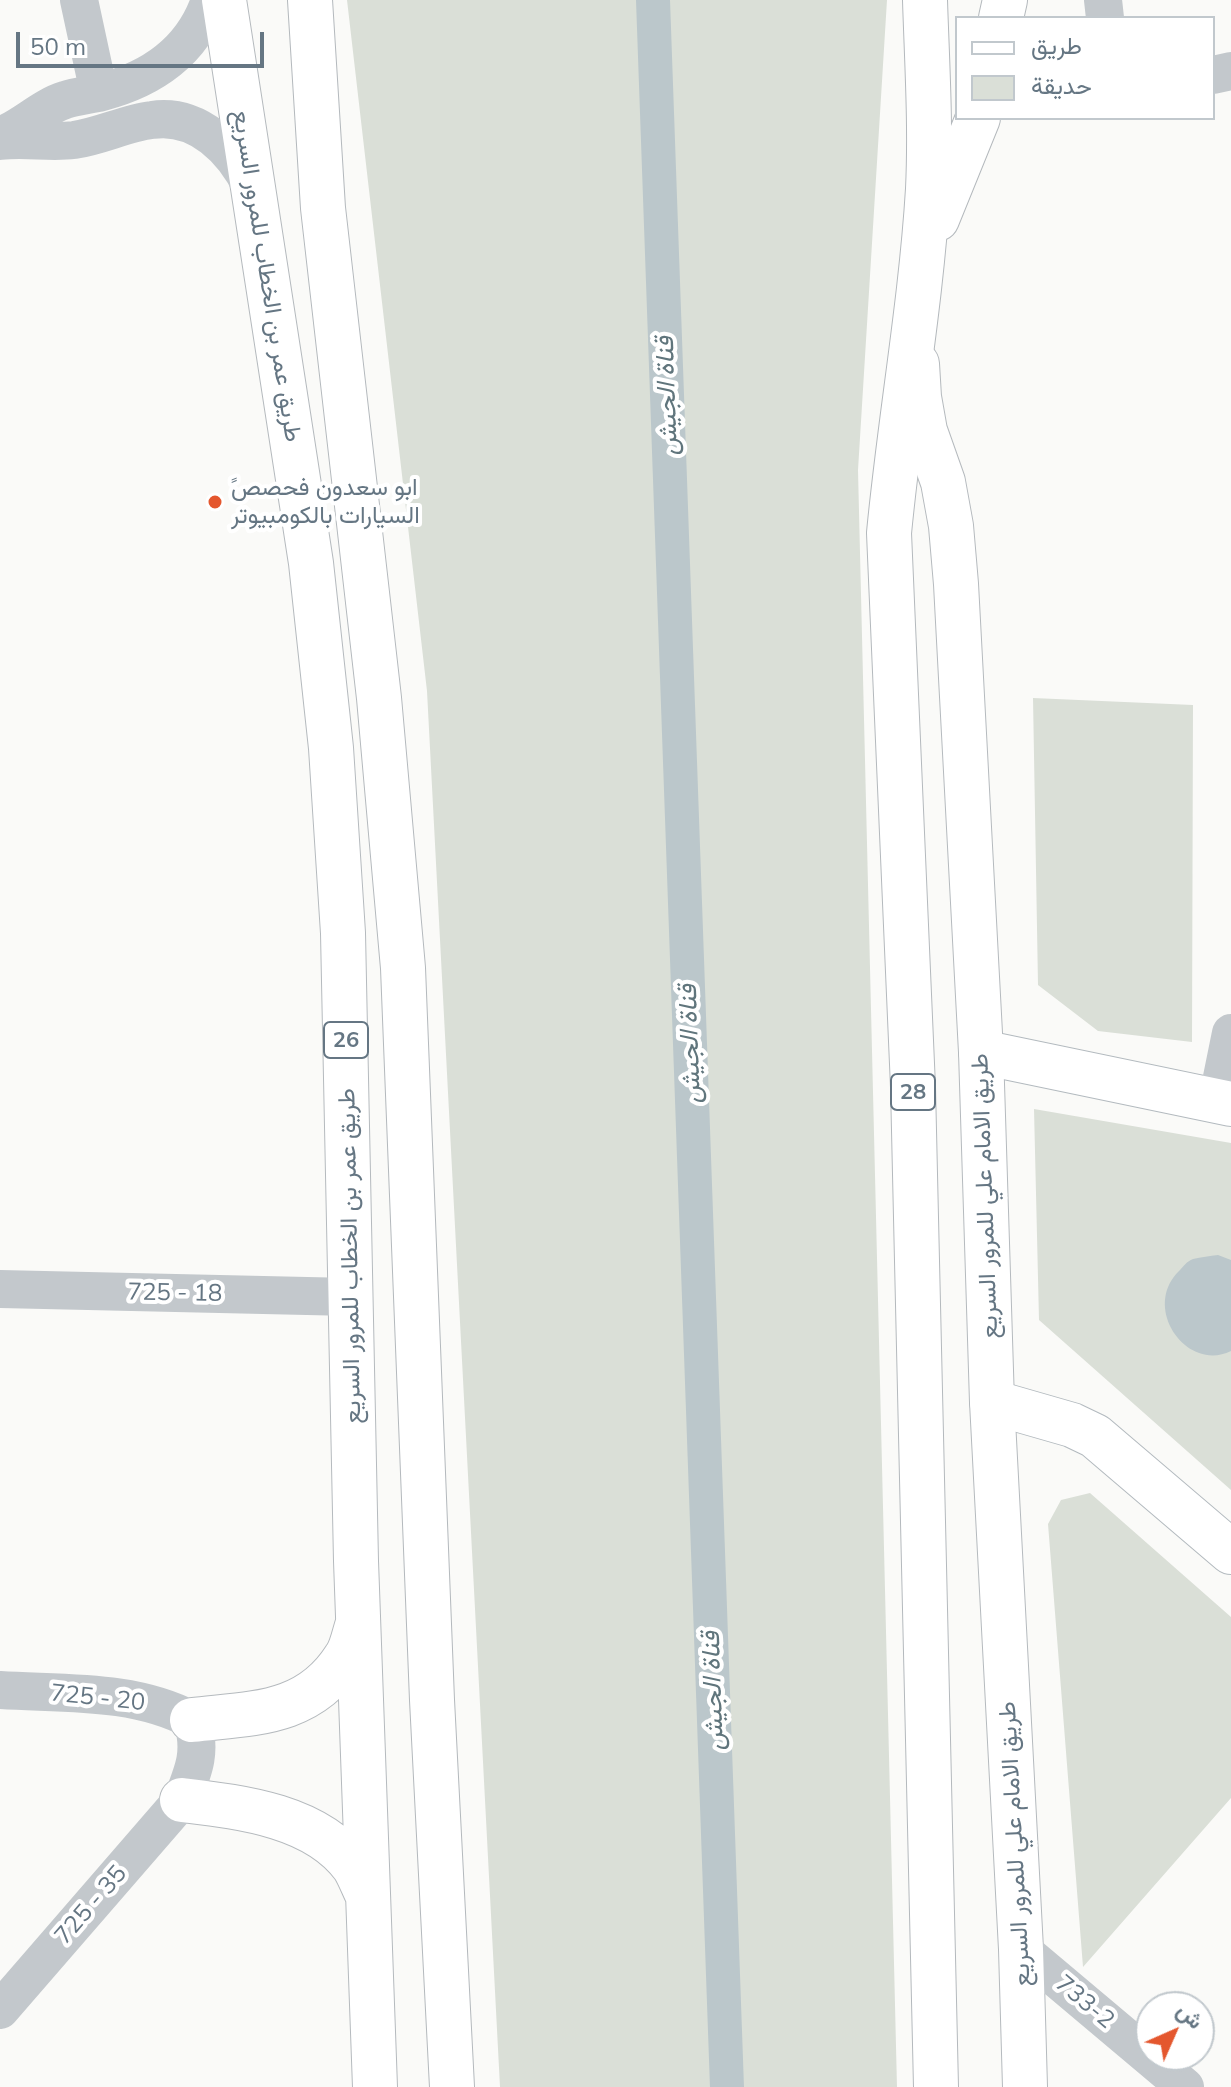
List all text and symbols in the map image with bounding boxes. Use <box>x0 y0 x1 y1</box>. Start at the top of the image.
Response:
scale bar <box>20 16 268 66</box>
legend <box>955 16 1215 120</box>
text: طريق <box>1031 30 1082 60</box>
text: 50 m <box>30 31 86 61</box>
text: حديقة <box>1031 70 1092 100</box>
street label: طريق عمر بن الخطاب للمرور السريع <box>227 108 307 444</box>
water label: قناة الجيش <box>649 336 685 456</box>
place label: ًابو سعدون فحصص السيارات بالكومبيوتر <box>231 474 420 530</box>
marker: ًابو سعدون فحصص السيارات بالكومبيوتر <box>206 493 224 511</box>
water label: قناة الجيش <box>672 984 708 1104</box>
road number: 26 <box>324 1022 368 1058</box>
street label: طريق الامام علي للمرور السريع <box>966 1053 1004 1339</box>
road number: 28 <box>891 1074 935 1110</box>
street label: طريق عمر بن الخطاب للمرور السريع <box>333 1088 367 1424</box>
street label: 725 - 18 <box>127 1278 223 1308</box>
water label: قناة الجيش <box>695 1631 731 1751</box>
street label: 725 - 20 <box>49 1679 147 1717</box>
street label: طريق الامام علي للمرور السريع <box>993 1701 1037 1987</box>
street label: 725 - 35 <box>49 1860 133 1950</box>
street label: 733-2 <box>1050 1969 1120 2035</box>
north arrow <box>1135 1991 1215 2071</box>
text: ش <box>1171 1996 1210 2035</box>

